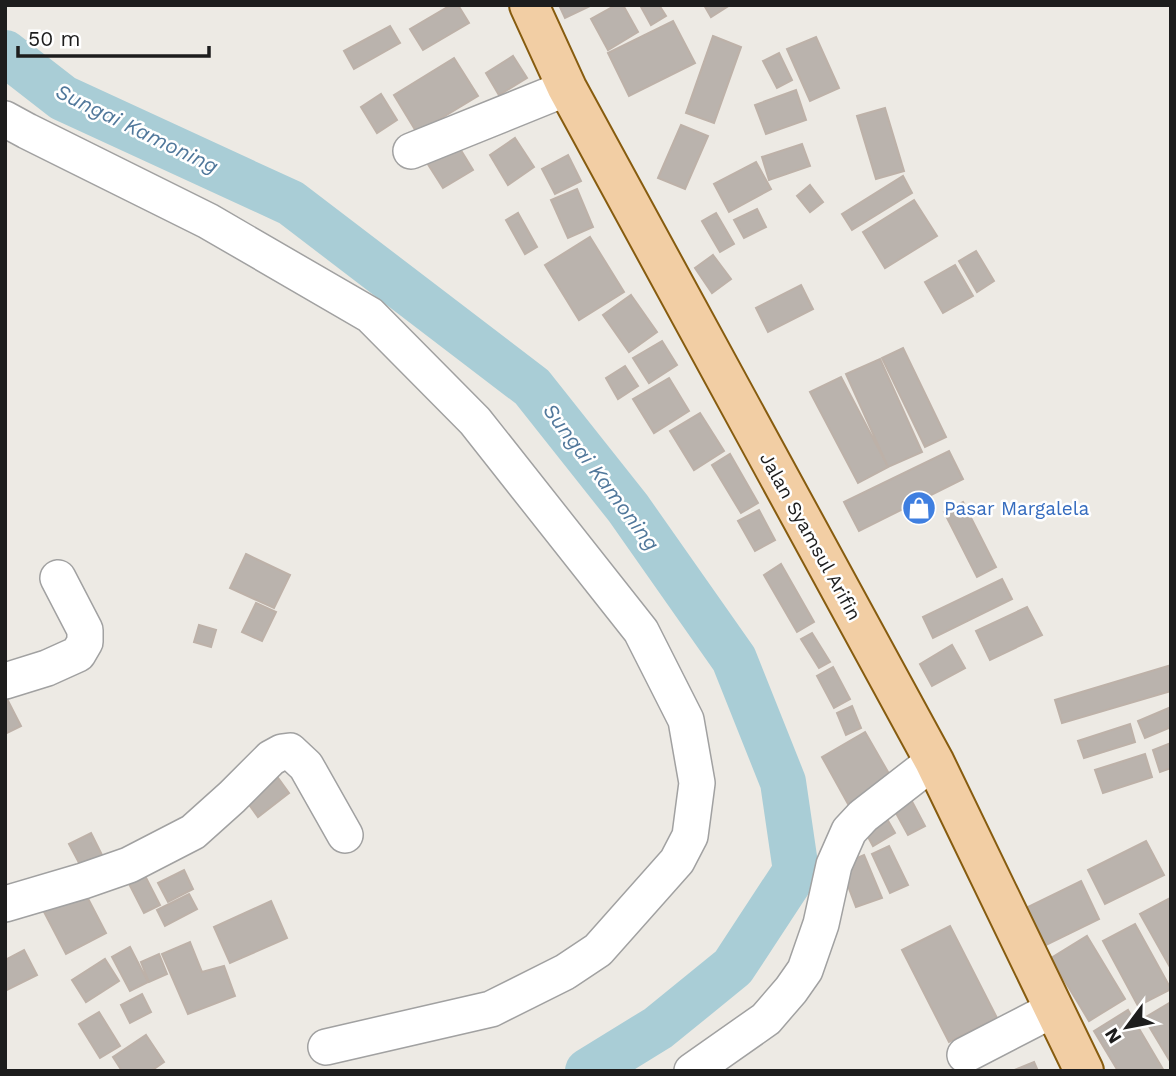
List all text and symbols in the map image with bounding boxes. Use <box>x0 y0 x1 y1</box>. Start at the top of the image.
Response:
scale bar <box>18 14 208 58</box>
text: 50 m <box>28 26 80 51</box>
water label: Sungai Kamoning <box>52 78 223 179</box>
water label: Sungai Kamoning <box>538 398 665 555</box>
street label: Jalan Syamsul Arifin <box>755 448 866 624</box>
shop icon: Pasar Margalela <box>900 489 938 527</box>
place label: Pasar Margalela <box>944 497 1090 520</box>
north arrow <box>1092 992 1162 1062</box>
text: N <box>1100 1024 1126 1048</box>

